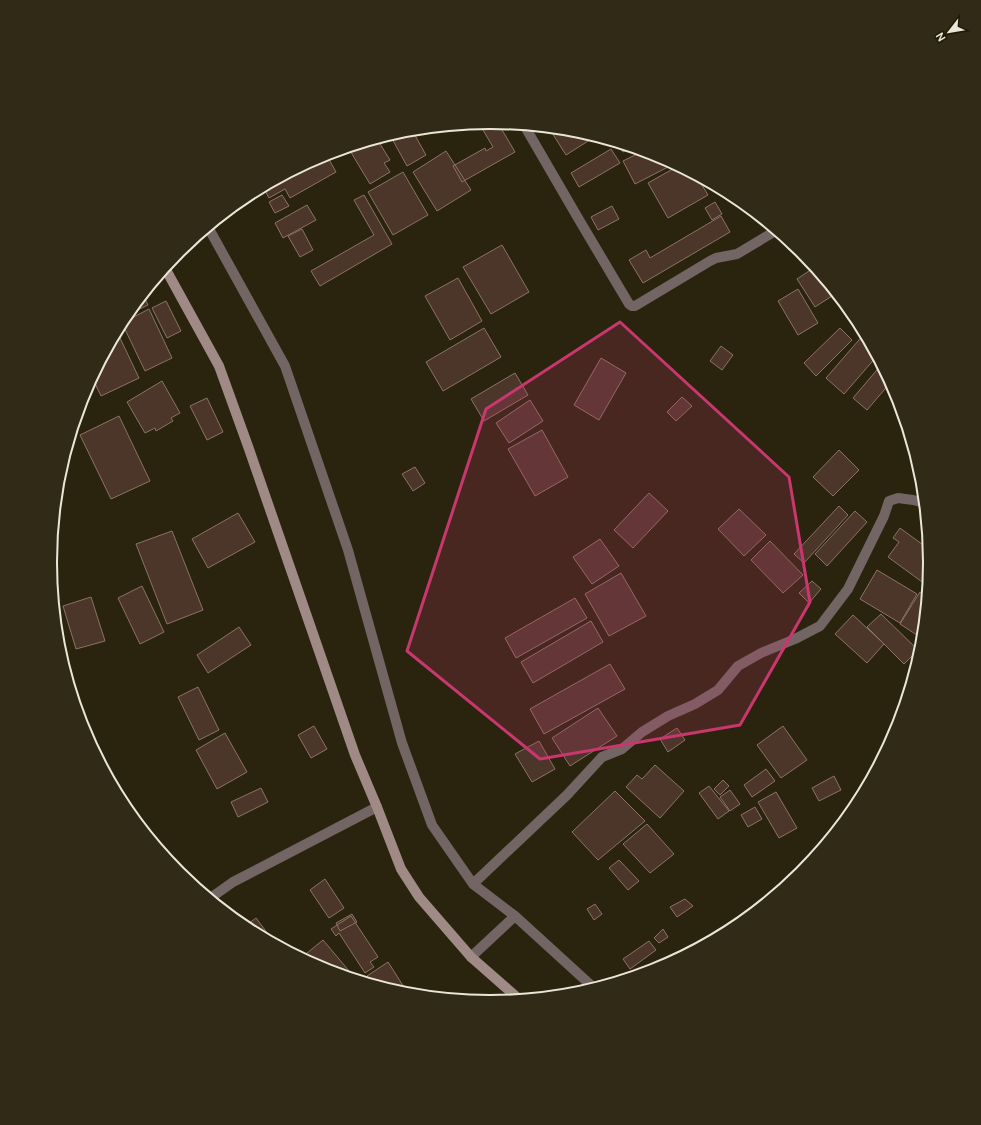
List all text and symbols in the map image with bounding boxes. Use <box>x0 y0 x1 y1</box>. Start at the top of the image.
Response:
north arrow <box>929 12 969 52</box>
text: N <box>932 30 948 44</box>

